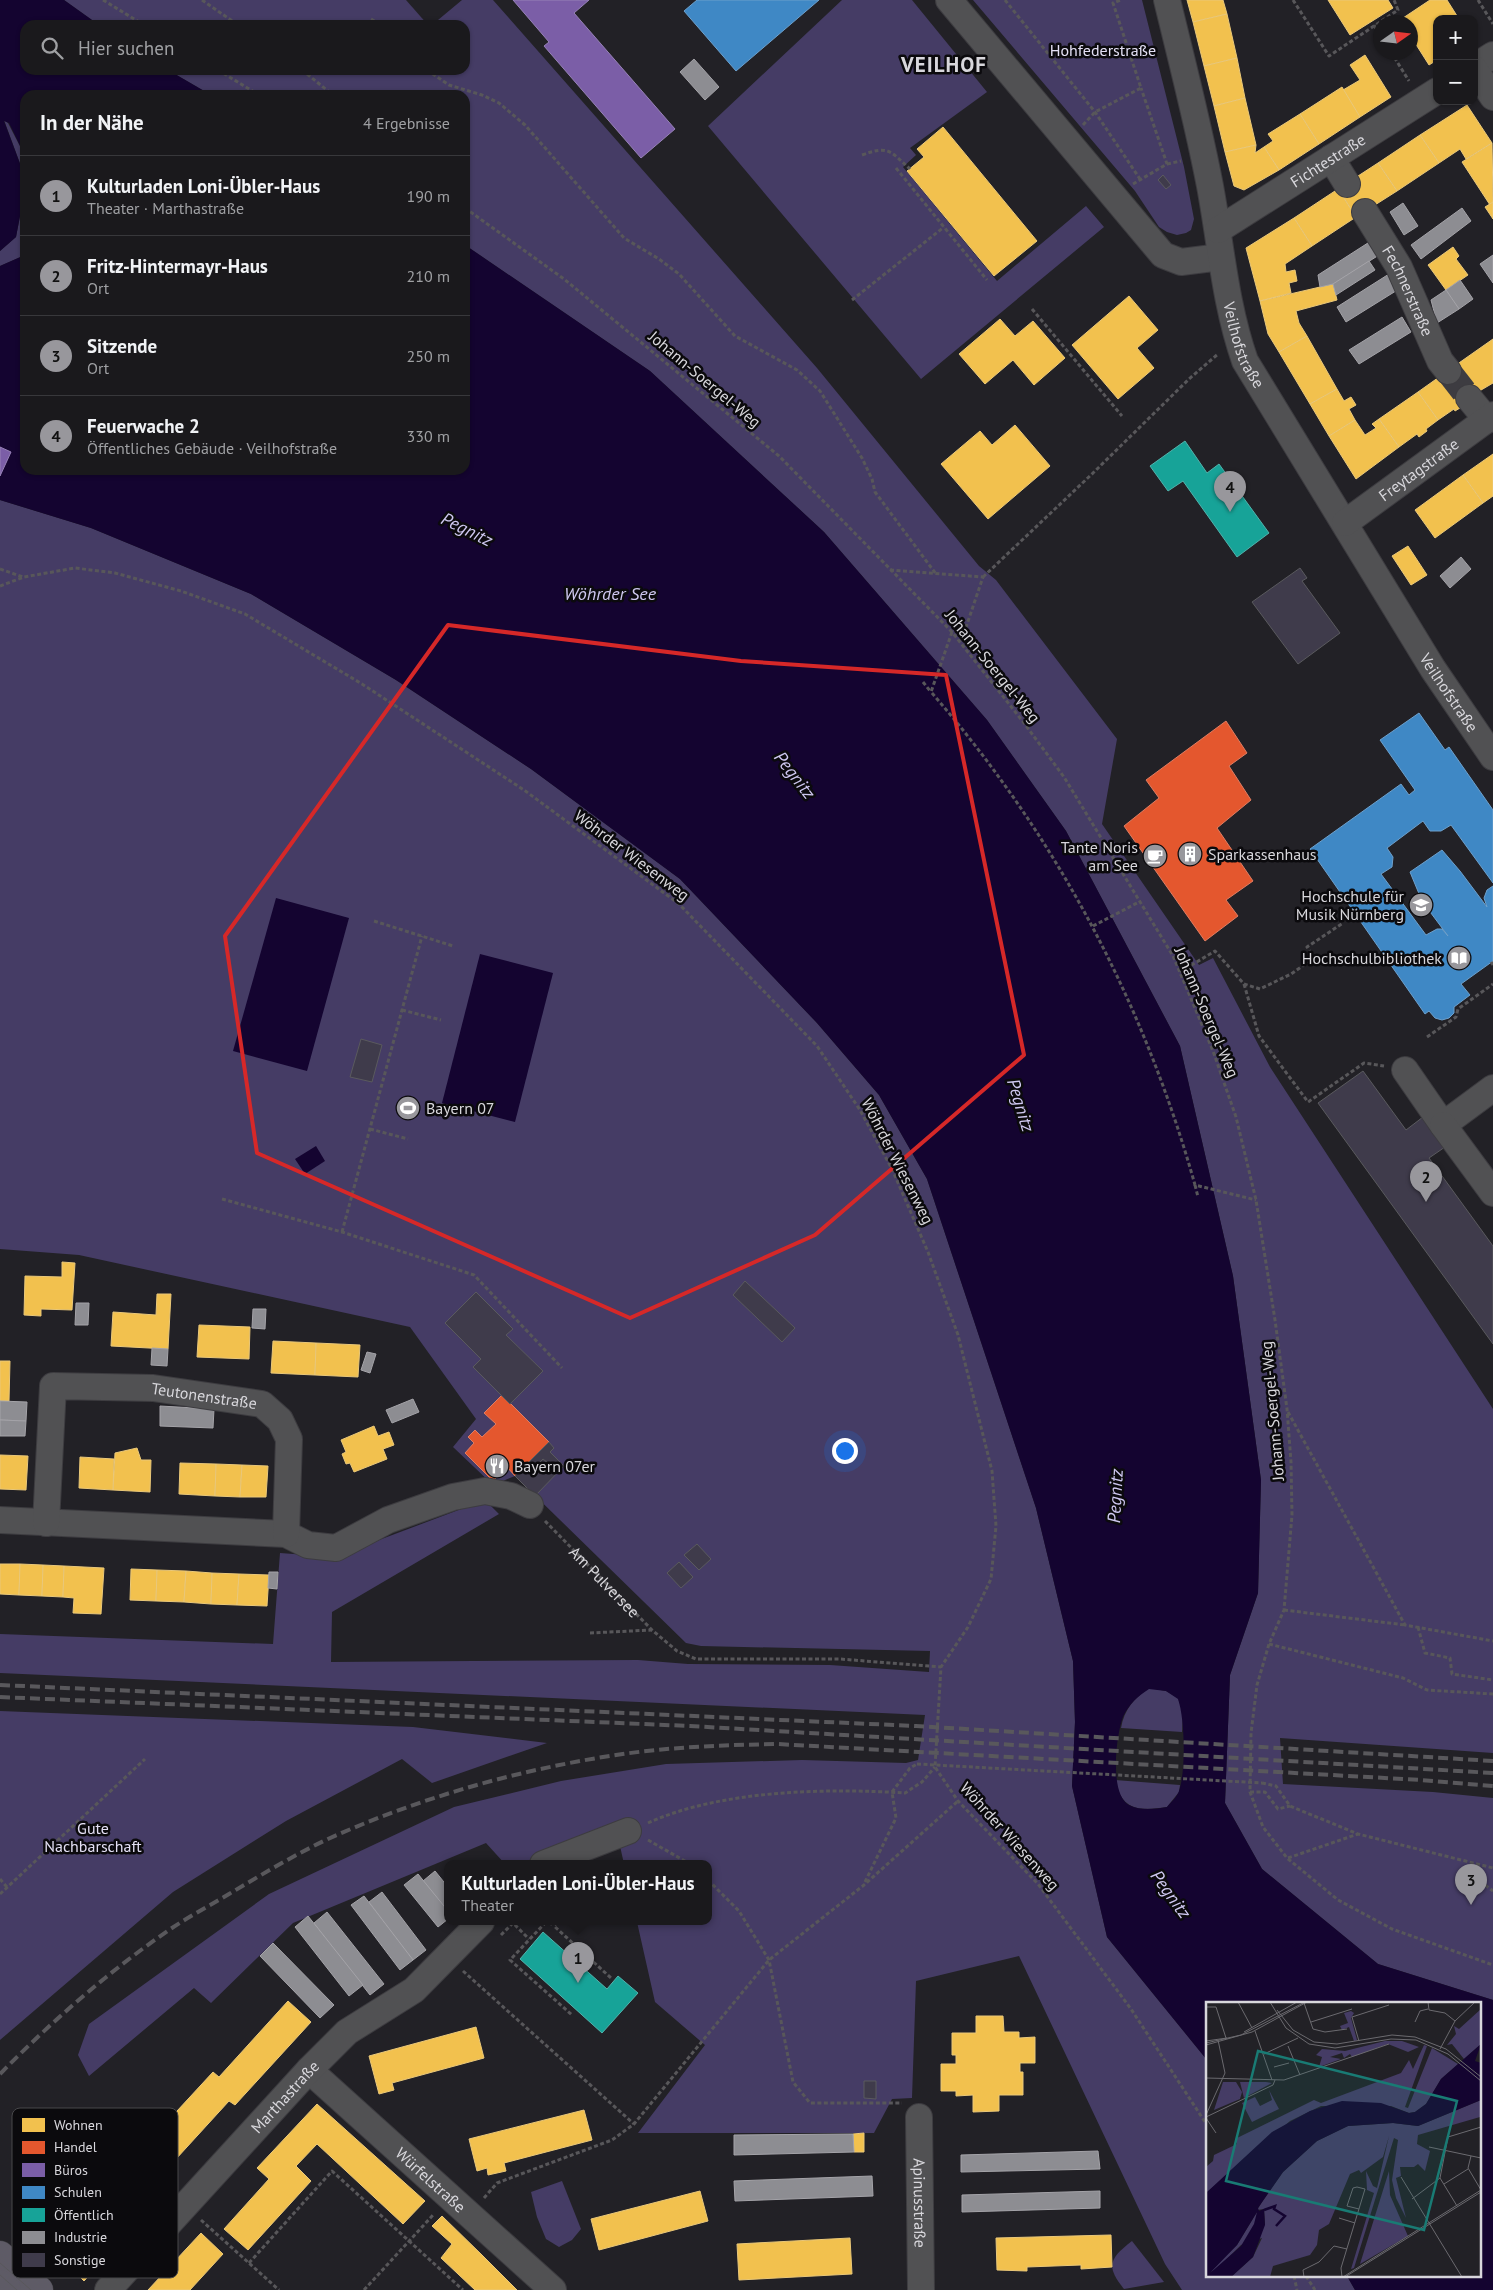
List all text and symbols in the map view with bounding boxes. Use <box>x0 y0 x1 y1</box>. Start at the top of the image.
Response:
north arrow <box>1373 15 1418 60</box>
map controls <box>1433 15 1478 105</box>
button: + <box>1433 15 1478 60</box>
search box <box>20 20 470 75</box>
icon: search <box>38 34 66 62</box>
text: Hier suchen <box>78 36 174 60</box>
park label: Hohfederstraße <box>1050 40 1156 60</box>
district label: VEILHOF <box>900 51 987 78</box>
button: − <box>1433 60 1478 105</box>
text: In der Nähe <box>40 109 144 136</box>
text: 4 Ergebnisse <box>363 113 450 133</box>
street label: Fichtestraße <box>1286 129 1369 192</box>
text: Kulturladen Loni-Übler-Haus <box>87 174 320 198</box>
text: 1 <box>51 186 61 206</box>
text: 190 m <box>407 186 450 206</box>
text: Theater · Marthastraße <box>87 198 244 218</box>
street label: Fechnerstraße <box>1378 242 1438 339</box>
text: Fritz-Hintermayr-Haus <box>87 254 268 278</box>
text: 2 <box>51 266 61 286</box>
text: 210 m <box>407 266 450 286</box>
text: Ort <box>87 278 109 298</box>
street label: Veilhofstraße <box>1219 299 1269 392</box>
street label: Johann-Soergel-Weg <box>644 326 765 432</box>
text: Sitzende <box>87 334 157 358</box>
text: 3 <box>51 346 61 366</box>
text: 250 m <box>407 346 450 366</box>
text: Ort <box>87 358 109 378</box>
text: Feuerwache 2 <box>87 414 200 438</box>
text: 4 <box>51 426 61 446</box>
text: 330 m <box>407 426 450 446</box>
street label: Freytagstraße <box>1375 434 1462 505</box>
text: Öffentliches Gebäude · Veilhofstraße <box>87 438 337 458</box>
pin: 4 <box>1214 471 1246 512</box>
water label: Pegnitz <box>438 507 497 551</box>
water label: Wöhrder See <box>564 582 657 605</box>
street label: Johann-Soergel-Weg <box>941 604 1045 727</box>
street label: Veilhofstraße <box>1415 649 1483 736</box>
water label: Pegnitz <box>769 746 821 804</box>
street label: Wöhrder Wiesenweg <box>571 805 693 905</box>
place label: Tante Noris am See <box>1061 837 1138 875</box>
building icon: Sparkassenhaus <box>1177 841 1203 867</box>
cafe icon: Tante Noris am See <box>1142 843 1168 869</box>
place label: Sparkassenhaus <box>1208 844 1317 864</box>
place label: Hochschule für Musik Nürnberg <box>1296 886 1405 924</box>
school or university icon: Hochschule für Musik Nürnberg <box>1408 892 1434 918</box>
street label: Johann-Soergel-Weg <box>1170 943 1244 1080</box>
library icon: Hochschulbibliothek <box>1446 945 1472 971</box>
place label: Hochschulbibliothek <box>1302 948 1442 968</box>
water label: Pegnitz <box>1002 1076 1040 1135</box>
sports icon: Bayern 07 <box>395 1095 421 1121</box>
street label: Wöhrder Wiesenweg <box>858 1095 938 1227</box>
place label: Bayern 07 <box>426 1098 495 1118</box>
pin: 2 <box>1410 1161 1442 1202</box>
street label: Johann-Soergel-Weg <box>1256 1340 1288 1483</box>
street label: Teutonenstraße <box>150 1378 258 1413</box>
your location <box>832 1438 858 1464</box>
restaurant icon: Bayern 07er <box>484 1453 510 1479</box>
place label: Bayern 07er <box>514 1456 596 1476</box>
water label: Pegnitz <box>1102 1468 1128 1524</box>
street label: Am Pulversee <box>565 1542 644 1622</box>
street label: Wöhrder Wiesenweg <box>956 1778 1064 1894</box>
park label: Gute Nachbarschaft <box>44 1818 142 1856</box>
popup <box>444 1860 712 1925</box>
pin: 3 <box>1455 1864 1487 1905</box>
water label: Pegnitz <box>1146 1865 1196 1923</box>
text: Kulturladen Loni-Übler-Haus <box>461 1871 695 1895</box>
text: Theater <box>461 1895 514 1915</box>
pin: 1 <box>562 1942 594 1983</box>
inset map <box>1206 2002 1480 2278</box>
street label: Marthastraße <box>246 2056 323 2137</box>
legend <box>12 2108 178 2278</box>
text: Wohnen <box>54 2116 103 2134</box>
text: Handel <box>54 2138 97 2156</box>
street label: Würfelstraße <box>391 2143 470 2217</box>
street label: Apinusstraße <box>909 2158 931 2248</box>
text: Büros <box>54 2161 88 2179</box>
text: Schulen <box>54 2183 102 2201</box>
text: Öffentlich <box>54 2206 114 2224</box>
text: Industrie <box>54 2228 107 2246</box>
text: Sonstige <box>54 2251 106 2269</box>

